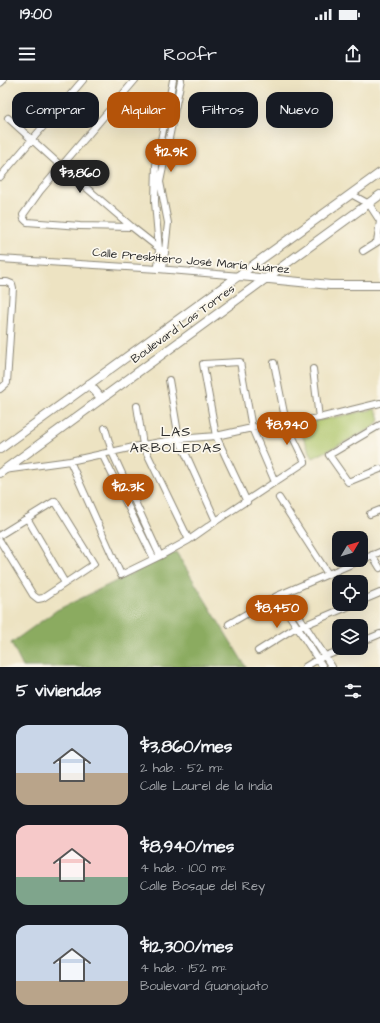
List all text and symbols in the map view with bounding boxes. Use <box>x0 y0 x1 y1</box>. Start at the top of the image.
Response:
text: 19:00 <box>20 4 52 25</box>
text: Roofr <box>163 42 217 67</box>
icon: menu <box>16 43 38 65</box>
icon: share <box>342 43 364 65</box>
chip: Comprar <box>12 92 99 128</box>
chip: Alquilar <box>107 92 180 128</box>
chip: Filtros <box>188 92 258 128</box>
chip: Nuevo <box>266 92 333 128</box>
pin: $12.9K <box>138 139 204 173</box>
text: $12.9K <box>154 143 188 161</box>
pin: $3,860 <box>47 160 113 194</box>
text: $3,860 <box>60 164 100 182</box>
street label: Calle Presbítero José María Juárez <box>92 244 290 278</box>
street label: Boulevard Las Torres <box>127 280 239 368</box>
pin: $8,940 <box>254 412 320 446</box>
text: $8,940 <box>266 416 308 434</box>
district label: LAS ARBOLEDAS <box>130 422 222 458</box>
pin: $12.3K <box>95 474 161 508</box>
text: $12.3K <box>112 478 144 496</box>
north arrow <box>332 531 368 567</box>
map controls <box>332 531 368 655</box>
button: locate <box>332 575 368 611</box>
pin: $8,450 <box>244 595 310 629</box>
text: $8,450 <box>255 599 299 617</box>
button: layers <box>332 619 368 655</box>
text: 5 viviendas <box>16 679 101 703</box>
icon: filters <box>342 680 364 702</box>
text: $3,860/mes <box>140 735 232 759</box>
icon: home <box>48 741 96 789</box>
text: 2 hab. · 52 m² <box>140 759 224 777</box>
text: Calle Laurel de la India <box>140 777 272 795</box>
text: $8,940/mes <box>140 835 234 859</box>
icon: home <box>48 841 96 889</box>
text: 4 hab. · 100 m² <box>140 859 227 877</box>
text: Calle Bosque del Rey <box>140 877 265 895</box>
text: $12,300/mes <box>140 935 233 959</box>
icon: home <box>48 941 96 989</box>
text: 4 hab. · 152 m² <box>140 959 227 977</box>
text: Boulevard Guanajuato <box>140 977 268 995</box>

